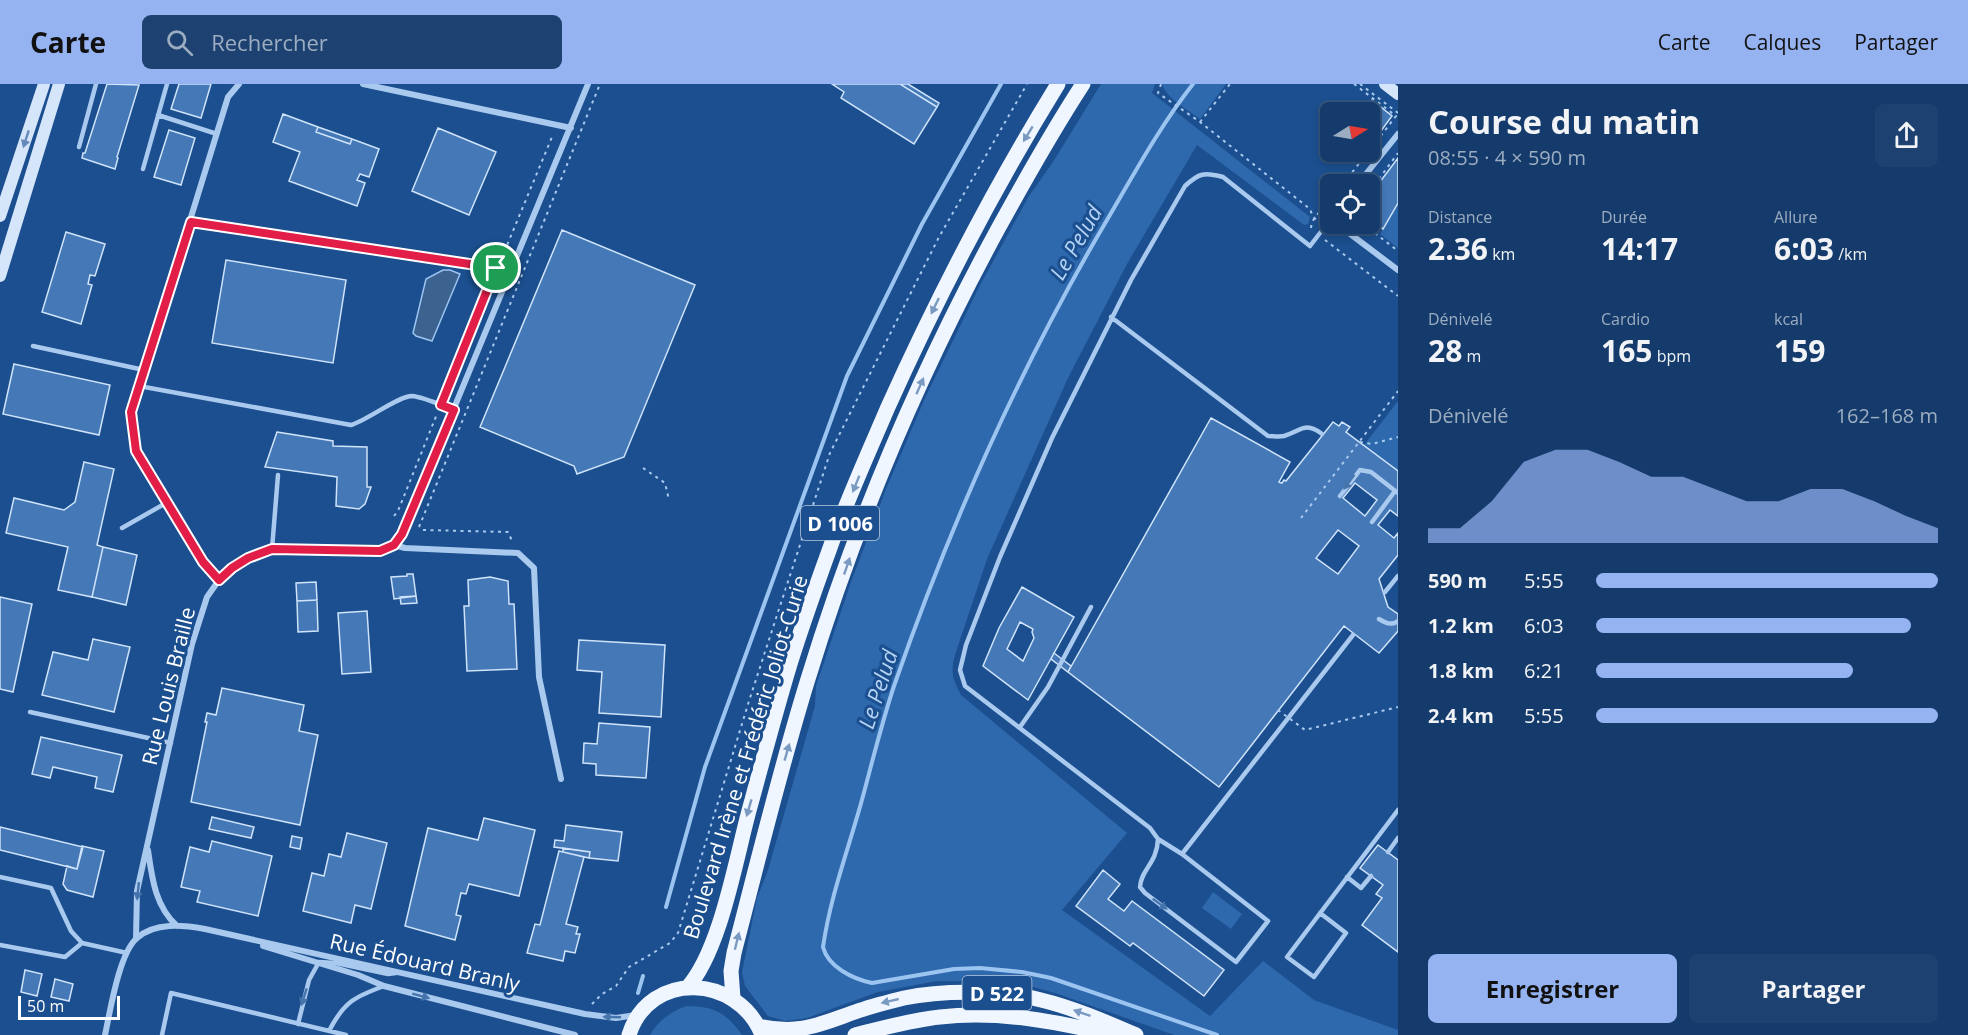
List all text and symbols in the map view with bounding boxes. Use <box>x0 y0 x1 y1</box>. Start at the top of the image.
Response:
search box <box>142 15 562 69</box>
text: Carte <box>30 23 106 61</box>
icon: search <box>163 26 196 59</box>
text: Rechercher <box>211 27 328 57</box>
text: Carte <box>1658 28 1710 56</box>
text: Calques <box>1743 28 1821 56</box>
text: Partager <box>1854 28 1938 56</box>
text: Course du matin <box>1428 99 1700 144</box>
north arrow <box>1320 102 1380 162</box>
map controls <box>1320 102 1380 234</box>
button: share <box>1875 104 1938 167</box>
one-way arrow <box>1023 126 1033 143</box>
one-way arrow <box>20 130 30 148</box>
text: 08:55 · 4 × 590 m <box>1428 144 1586 171</box>
button: locate <box>1320 174 1380 234</box>
water label: Le Pelud <box>1042 198 1109 285</box>
text: Distance <box>1428 206 1492 228</box>
text: Durée <box>1601 206 1647 228</box>
text: Allure <box>1774 206 1818 228</box>
text: 2.36 <box>1428 228 1488 269</box>
text: 14:17 <box>1601 228 1678 269</box>
text: 6:03 <box>1774 228 1834 269</box>
pin <box>470 242 521 293</box>
text: km <box>1488 243 1515 265</box>
text: /km <box>1834 243 1867 265</box>
icon: arrive <box>479 251 512 284</box>
one-way arrow <box>930 297 939 314</box>
text: Dénivelé <box>1428 308 1492 330</box>
text: Cardio <box>1601 308 1650 330</box>
text: kcal <box>1774 308 1803 330</box>
text: 28 <box>1428 330 1462 371</box>
text: 165 <box>1601 330 1652 371</box>
text: 159 <box>1774 330 1825 371</box>
text: m <box>1462 345 1481 367</box>
text: bpm <box>1652 345 1691 367</box>
one-way arrow <box>915 376 925 394</box>
text: Dénivelé <box>1428 402 1509 429</box>
text: 162–168 m <box>1836 402 1938 429</box>
one-way arrow <box>851 475 861 493</box>
one-way arrow <box>1344 475 1356 490</box>
road number: D 1006 <box>801 506 879 540</box>
one-way arrow <box>842 557 852 575</box>
text: 590 m <box>1428 567 1487 594</box>
text: 5:55 <box>1524 567 1564 594</box>
street label: Boulevard Irène et Frédéric Joliot-Curie <box>676 572 814 942</box>
street label: Rue Louis Braille <box>135 604 201 768</box>
text: 1.2 km <box>1428 612 1494 639</box>
text: 6:03 <box>1524 612 1564 639</box>
water label: Le Pelud <box>850 644 904 732</box>
text: 1.8 km <box>1428 657 1494 684</box>
text: 6:21 <box>1524 657 1564 684</box>
text: 2.4 km <box>1428 702 1494 729</box>
text: 5:55 <box>1524 702 1564 729</box>
one-way arrow <box>782 743 792 761</box>
one-way arrow <box>744 799 754 818</box>
one-way arrow <box>133 881 143 900</box>
one-way arrow <box>1151 898 1167 910</box>
street label: Rue Édouard Branly <box>327 927 523 998</box>
one-way arrow <box>733 931 743 950</box>
button: Enregistrer <box>1428 954 1677 1023</box>
button: Partager <box>1689 954 1938 1023</box>
road number: D 522 <box>962 976 1032 1010</box>
one-way arrow <box>299 988 308 1006</box>
one-way arrow <box>412 991 430 1001</box>
scale bar <box>18 993 120 1020</box>
text: 50 m <box>27 995 64 1017</box>
one-way arrow <box>881 997 900 1007</box>
one-way arrow <box>1073 1008 1091 1018</box>
one-way arrow <box>602 1012 621 1022</box>

